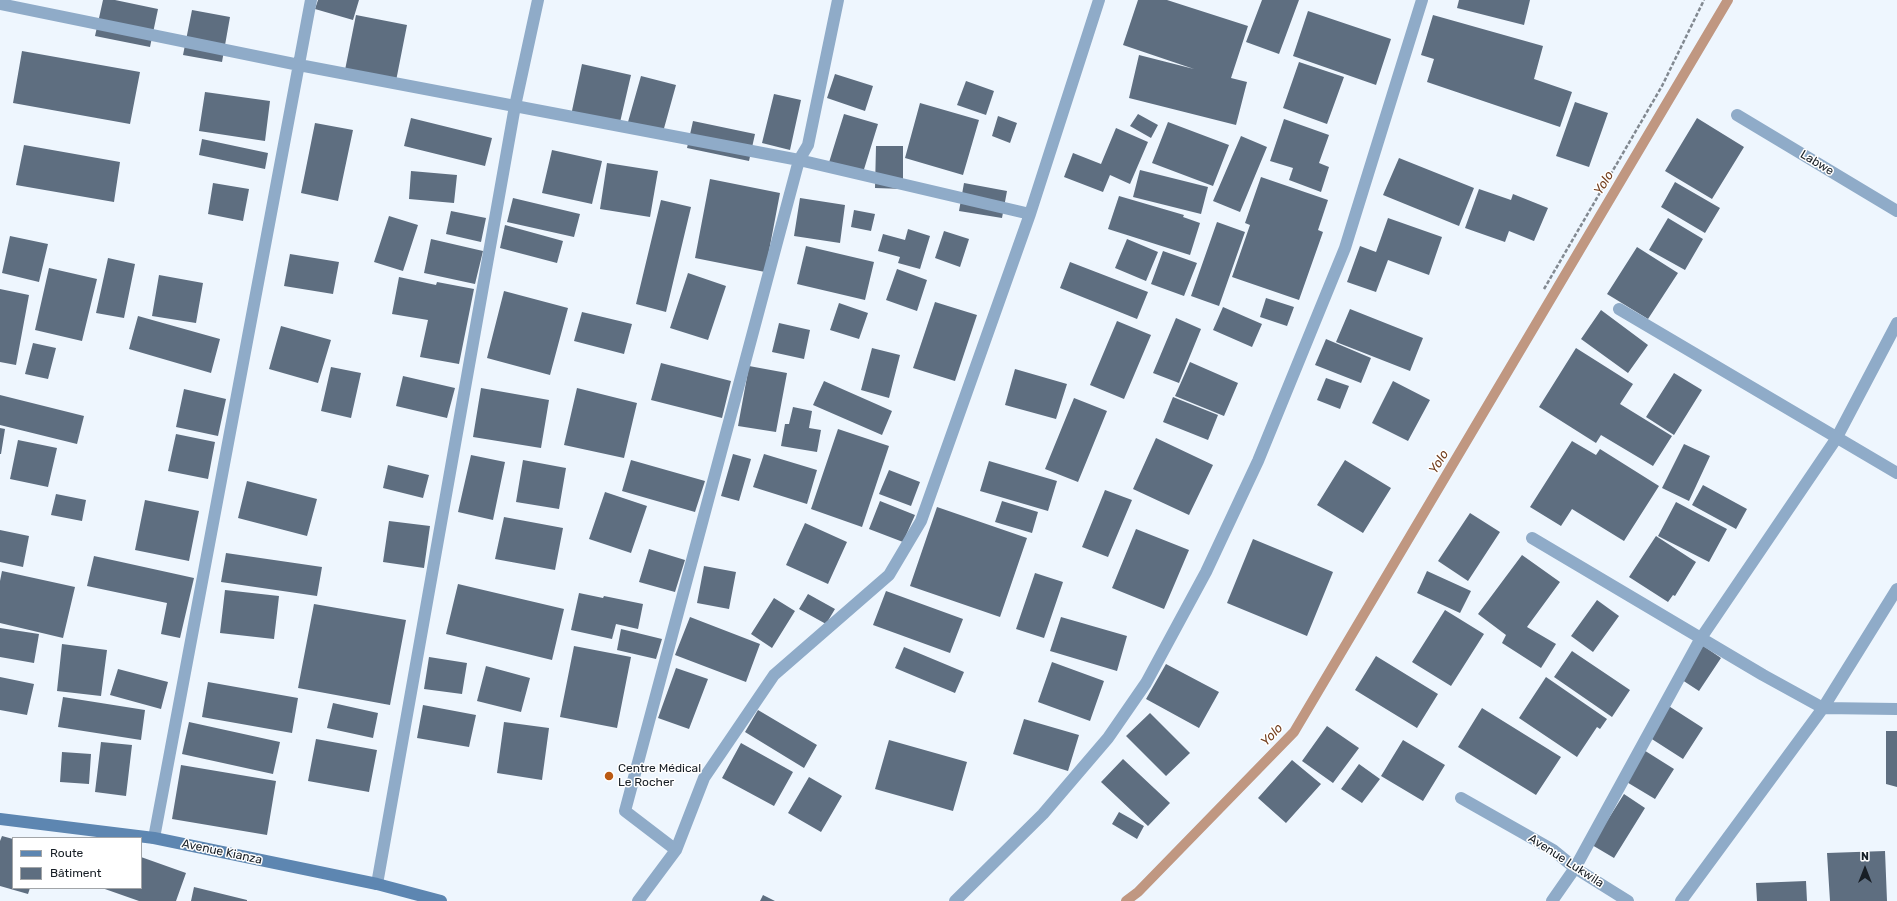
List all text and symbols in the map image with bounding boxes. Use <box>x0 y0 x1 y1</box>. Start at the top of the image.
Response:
street label: Labwe <box>1798 147 1836 179</box>
water label: Yolo <box>1591 168 1617 198</box>
water label: Yolo <box>1426 447 1452 477</box>
water label: Yolo <box>1258 720 1286 750</box>
place label: Centre Médical Le Rocher <box>618 762 701 790</box>
marker: Centre Médical Le Rocher <box>603 770 615 782</box>
street label: Avenue Lukwila <box>1526 831 1606 891</box>
street label: Avenue Kianza <box>181 836 263 868</box>
legend <box>12 837 142 889</box>
text: Route <box>50 846 83 860</box>
north arrow <box>1845 849 1885 889</box>
text: N <box>1861 850 1869 863</box>
text: Bâtiment <box>50 866 101 880</box>

